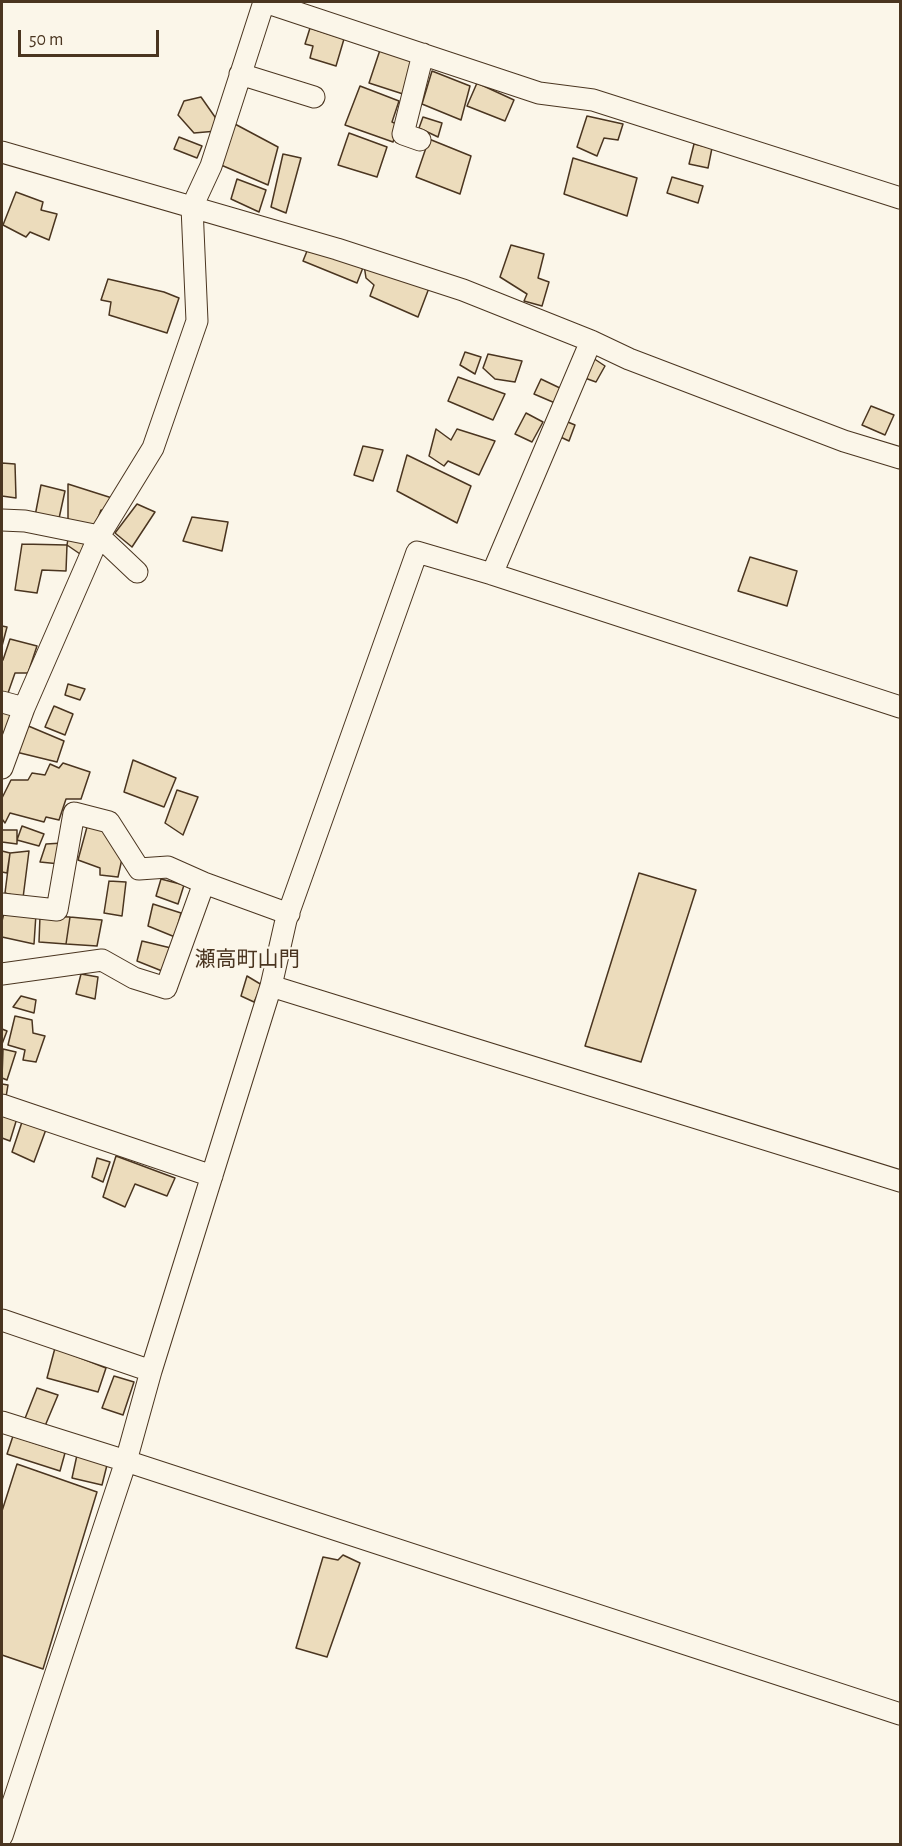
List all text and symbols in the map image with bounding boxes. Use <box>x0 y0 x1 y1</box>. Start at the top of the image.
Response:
scale bar <box>21 18 162 56</box>
text: 50 m <box>29 31 63 49</box>
district label: 瀬高町山門 <box>195 947 299 973</box>

